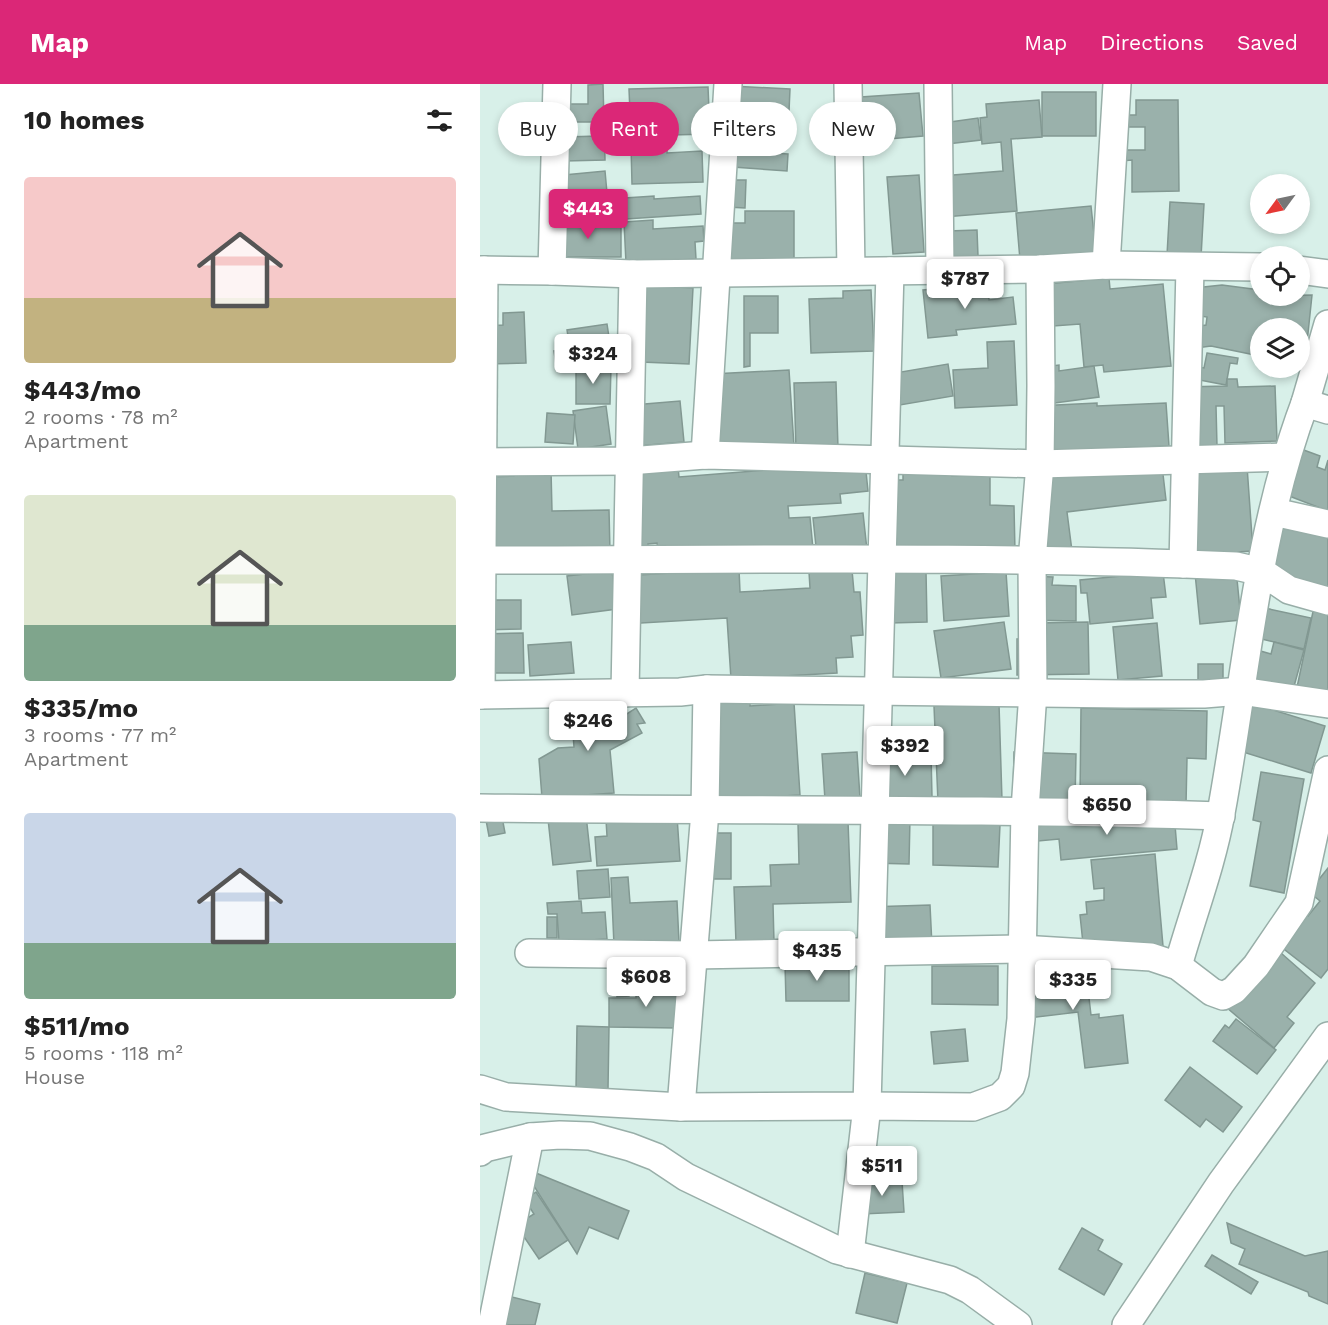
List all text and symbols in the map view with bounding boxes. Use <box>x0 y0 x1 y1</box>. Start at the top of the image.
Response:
text: Map <box>30 26 89 59</box>
text: Map <box>1024 30 1067 55</box>
text: Directions <box>1100 30 1204 55</box>
text: Saved <box>1237 30 1298 55</box>
chip: Buy <box>498 102 578 156</box>
chip: Rent <box>590 102 679 156</box>
chip: Filters <box>691 102 797 156</box>
chip: New <box>809 102 896 156</box>
icon: filters <box>423 104 456 137</box>
text: 10 homes <box>24 105 144 135</box>
north arrow <box>1250 174 1310 234</box>
map controls <box>1250 174 1310 378</box>
pin: $443 <box>552 189 624 240</box>
text: $443 <box>563 196 613 220</box>
icon: home <box>186 216 294 324</box>
button: locate <box>1250 246 1310 306</box>
pin: $787 <box>929 259 1001 310</box>
text: $787 <box>941 266 989 290</box>
button: layers <box>1250 318 1310 378</box>
pin: $324 <box>557 334 629 385</box>
text: $324 <box>568 341 618 365</box>
text: $443/mo <box>24 375 141 405</box>
text: 2 rooms · 78 m² <box>24 405 178 429</box>
text: Apartment <box>24 429 128 453</box>
icon: home <box>186 534 294 642</box>
text: $335/mo <box>24 693 138 723</box>
pin: $246 <box>552 701 624 752</box>
text: $246 <box>563 708 613 732</box>
text: 3 rooms · 77 m² <box>24 723 176 747</box>
pin: $392 <box>869 726 941 777</box>
text: $392 <box>881 733 929 757</box>
text: Apartment <box>24 747 128 771</box>
pin: $650 <box>1071 785 1143 836</box>
text: $650 <box>1082 792 1132 816</box>
icon: home <box>186 852 294 960</box>
pin: $435 <box>781 931 853 982</box>
text: $435 <box>792 938 842 962</box>
pin: $608 <box>610 957 682 1008</box>
pin: $335 <box>1037 960 1109 1011</box>
text: $608 <box>621 964 671 988</box>
text: $335 <box>1049 967 1097 991</box>
text: $511/mo <box>24 1011 130 1041</box>
text: 5 rooms · 118 m² <box>24 1041 183 1065</box>
text: House <box>24 1065 85 1089</box>
pin: $511 <box>846 1146 918 1197</box>
text: $511 <box>861 1153 903 1177</box>

